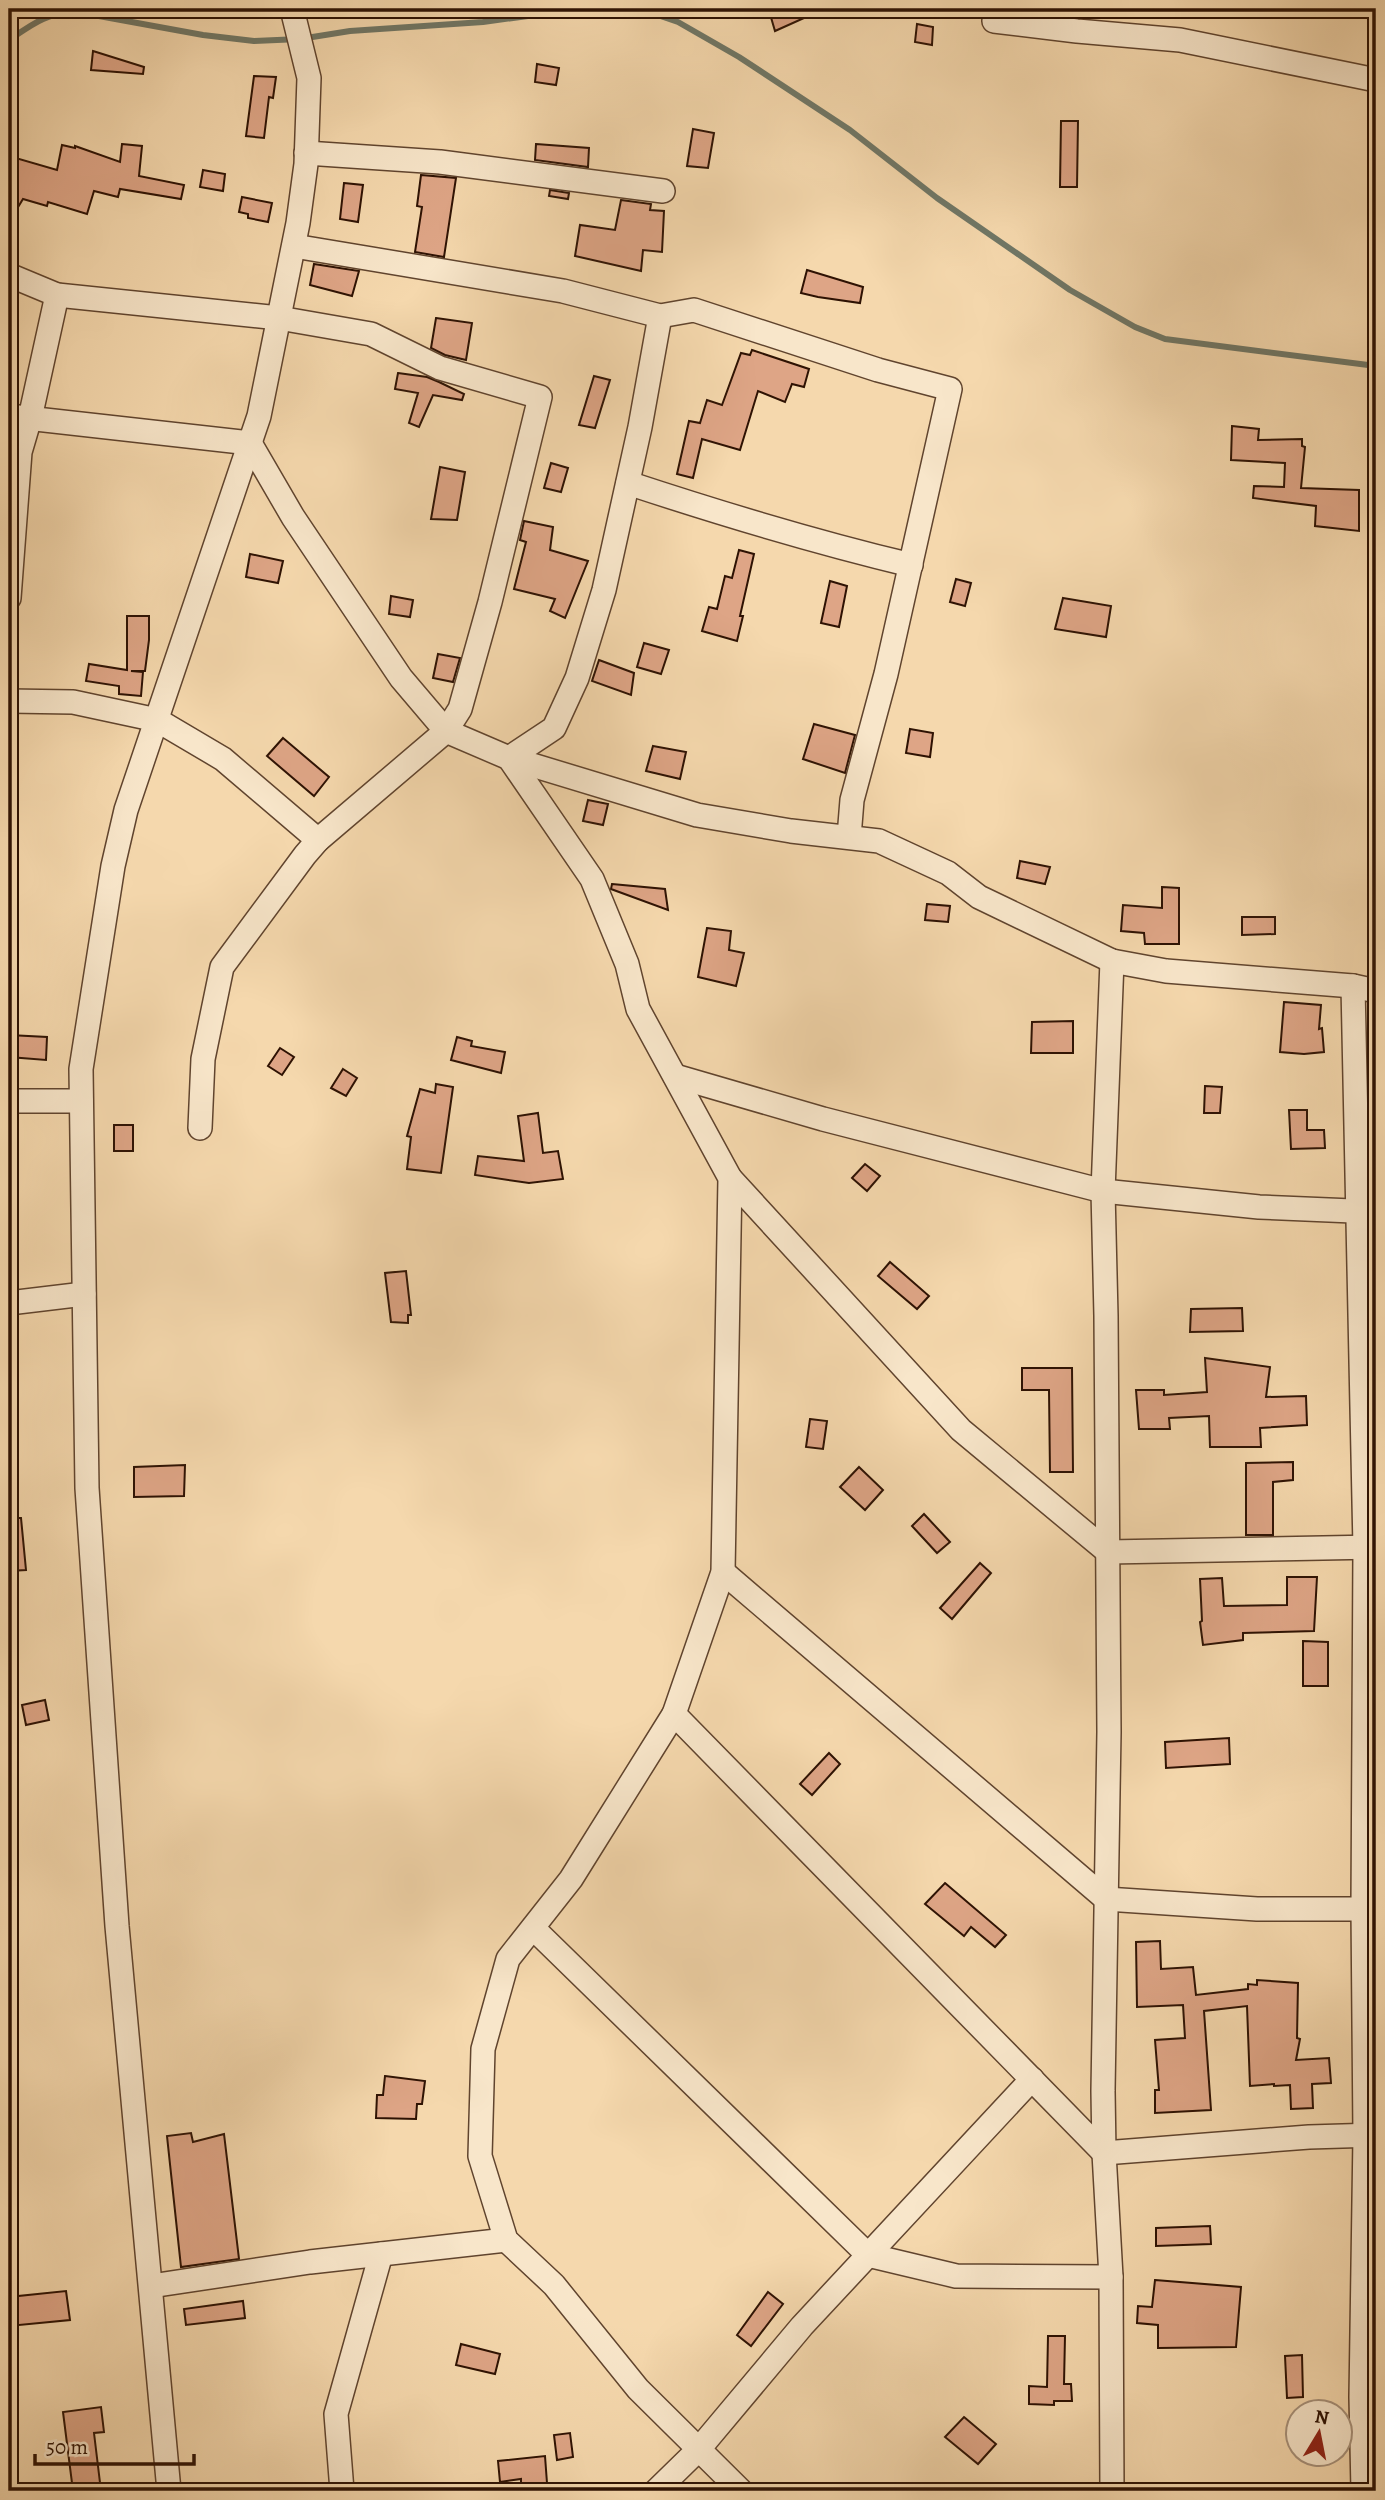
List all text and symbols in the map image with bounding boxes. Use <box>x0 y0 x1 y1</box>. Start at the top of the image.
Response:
north arrow <box>1284 2398 1354 2468</box>
text: N <box>1313 2403 1331 2431</box>
scale bar <box>35 2423 194 2467</box>
text: 50 m <box>46 2433 88 2461</box>

